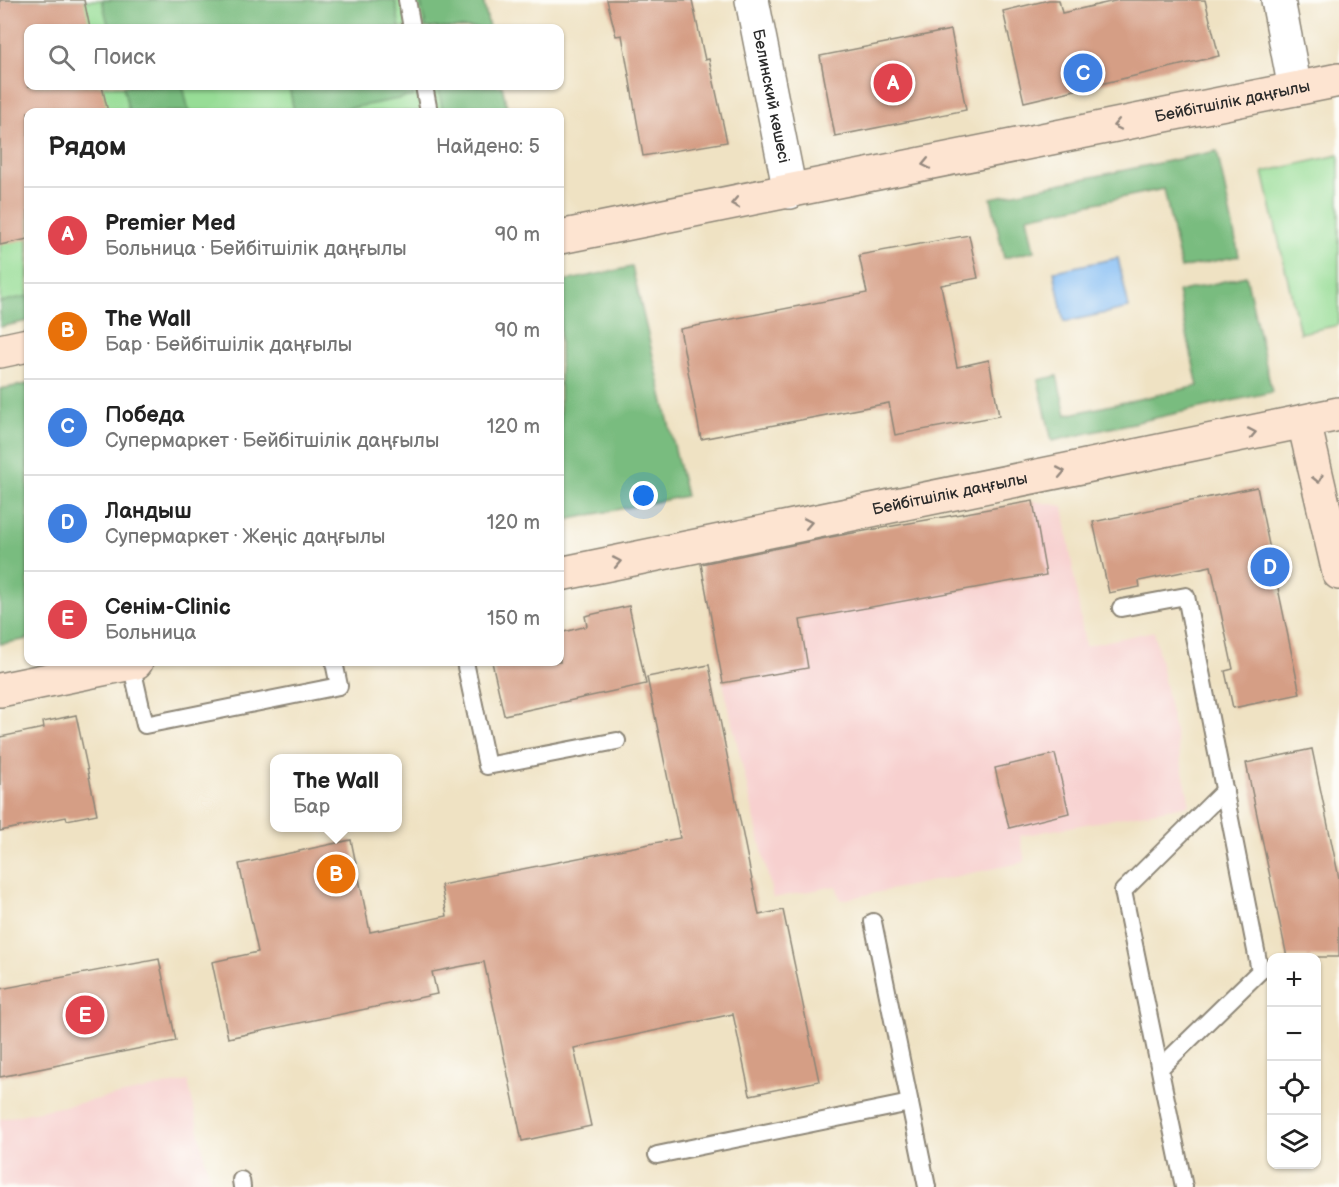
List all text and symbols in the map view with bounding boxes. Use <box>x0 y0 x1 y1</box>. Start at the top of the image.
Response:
search box <box>24 24 564 90</box>
street label: Белинский көшесі <box>748 28 794 165</box>
icon: search <box>45 41 78 74</box>
text: Поиск <box>93 44 156 71</box>
pin: C <box>1064 50 1102 96</box>
pin: A <box>874 60 912 106</box>
street label: Бейбітшілік даңғылы <box>1153 77 1312 126</box>
one-way arrow <box>1112 118 1122 131</box>
text: Рядом <box>48 132 126 163</box>
text: Найдено: 5 <box>436 135 540 159</box>
one-way arrow <box>921 157 931 170</box>
one-way arrow <box>730 196 740 209</box>
text: Premier Med <box>105 210 236 237</box>
text: A <box>61 223 74 247</box>
text: 90 m <box>495 223 540 247</box>
text: Больница · Бейбітшілік даңғылы <box>105 237 407 261</box>
text: The Wall <box>105 306 191 333</box>
text: B <box>60 319 75 343</box>
text: 90 m <box>495 319 540 343</box>
text: Бар · Бейбітшілік даңғылы <box>105 333 352 357</box>
text: Победа <box>105 402 184 429</box>
text: C <box>60 415 75 439</box>
text: 120 m <box>487 415 540 439</box>
one-way arrow <box>1247 427 1257 440</box>
text: Супермаркет · Бейбітшілік даңғылы <box>105 429 439 453</box>
one-way arrow <box>1055 466 1065 479</box>
street label: Бейбітшілік даңғылы <box>871 469 1029 519</box>
one-way arrow <box>1310 474 1323 484</box>
your location <box>629 481 658 510</box>
text: Ландыш <box>105 498 192 525</box>
text: D <box>61 511 74 535</box>
text: 120 m <box>487 511 540 535</box>
one-way arrow <box>803 517 813 530</box>
text: Супермаркет · Жеңіс даңғылы <box>105 525 385 549</box>
pin: D <box>1250 544 1290 590</box>
one-way arrow <box>612 556 622 569</box>
text: Сенім-Clinic <box>105 594 231 621</box>
text: E <box>61 607 74 631</box>
text: 150 m <box>487 607 540 631</box>
text: Больница <box>105 621 196 645</box>
popup <box>270 754 402 832</box>
text: The Wall <box>293 768 379 795</box>
text: Бар <box>293 795 330 819</box>
pin: B <box>316 852 356 896</box>
map controls <box>1267 953 1321 1169</box>
button: + <box>1267 953 1321 1007</box>
pin: E <box>66 992 104 1038</box>
button: − <box>1267 1007 1321 1061</box>
button: locate <box>1267 1061 1321 1115</box>
button: layers <box>1267 1115 1321 1169</box>

